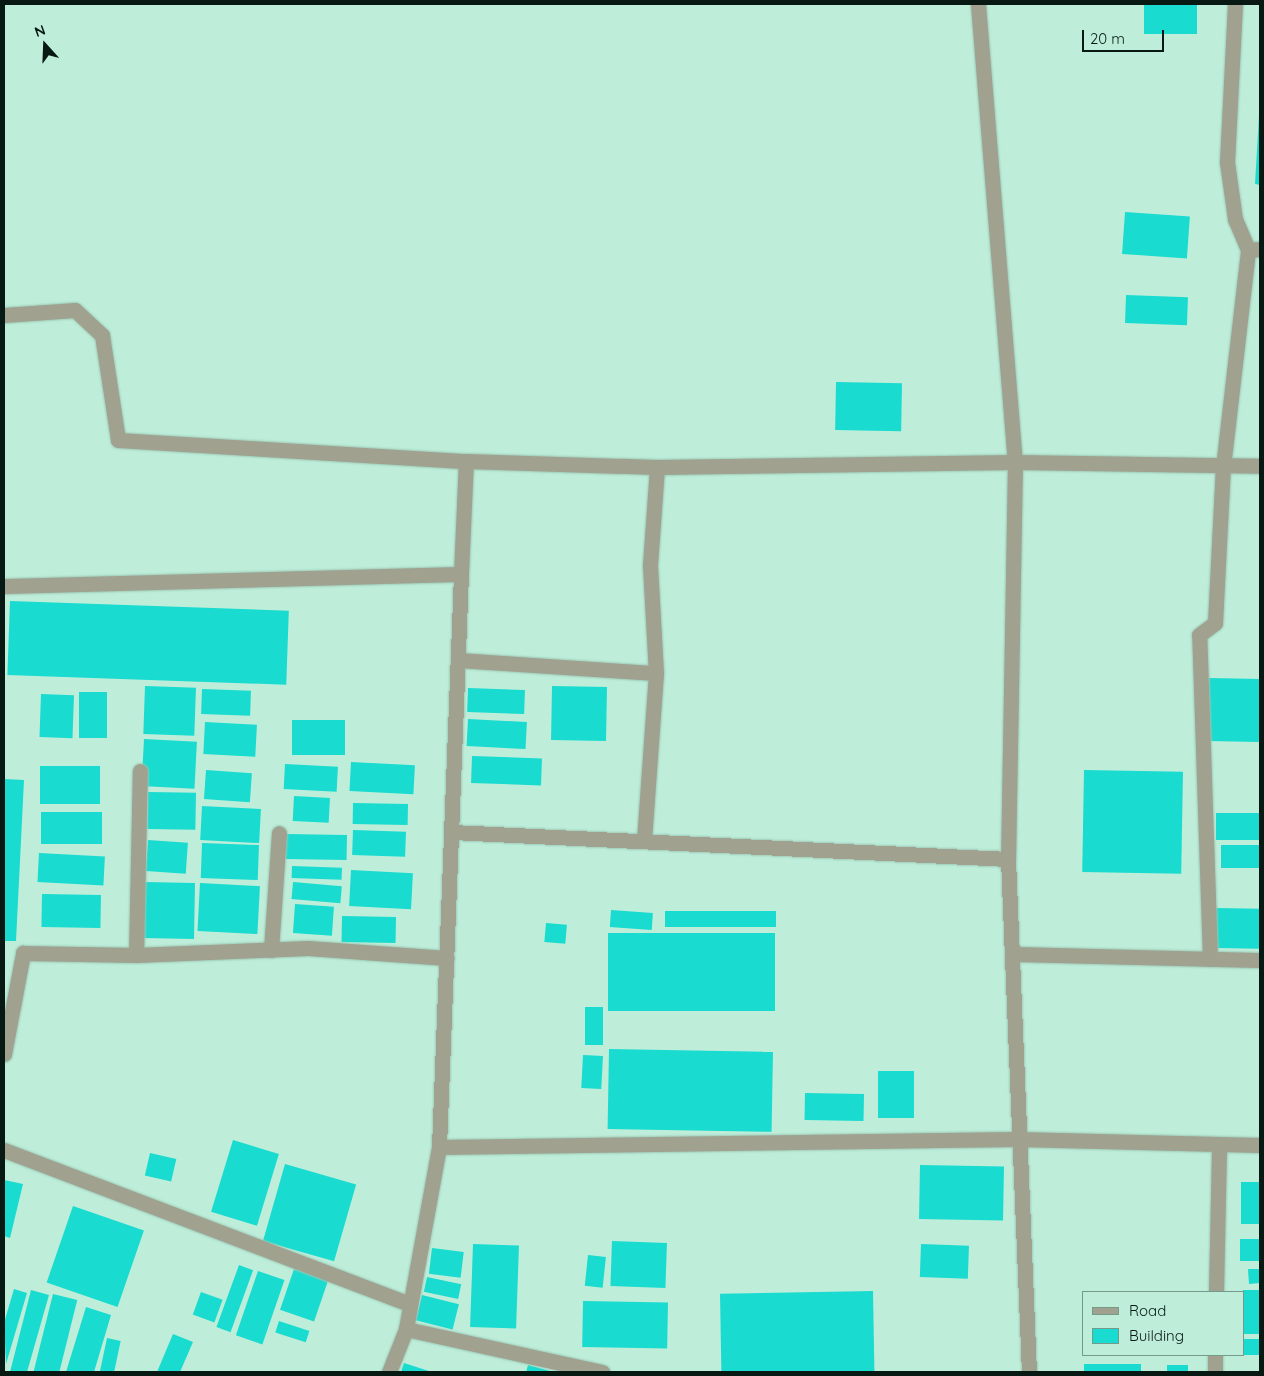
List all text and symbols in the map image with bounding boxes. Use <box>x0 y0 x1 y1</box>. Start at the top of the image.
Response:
north arrow <box>20 20 70 70</box>
scale bar <box>1084 20 1166 52</box>
text: N <box>32 21 48 41</box>
text: 20 m <box>1090 29 1125 48</box>
legend <box>1082 1291 1244 1356</box>
text: Road <box>1129 1301 1166 1320</box>
text: Building <box>1129 1326 1184 1345</box>

